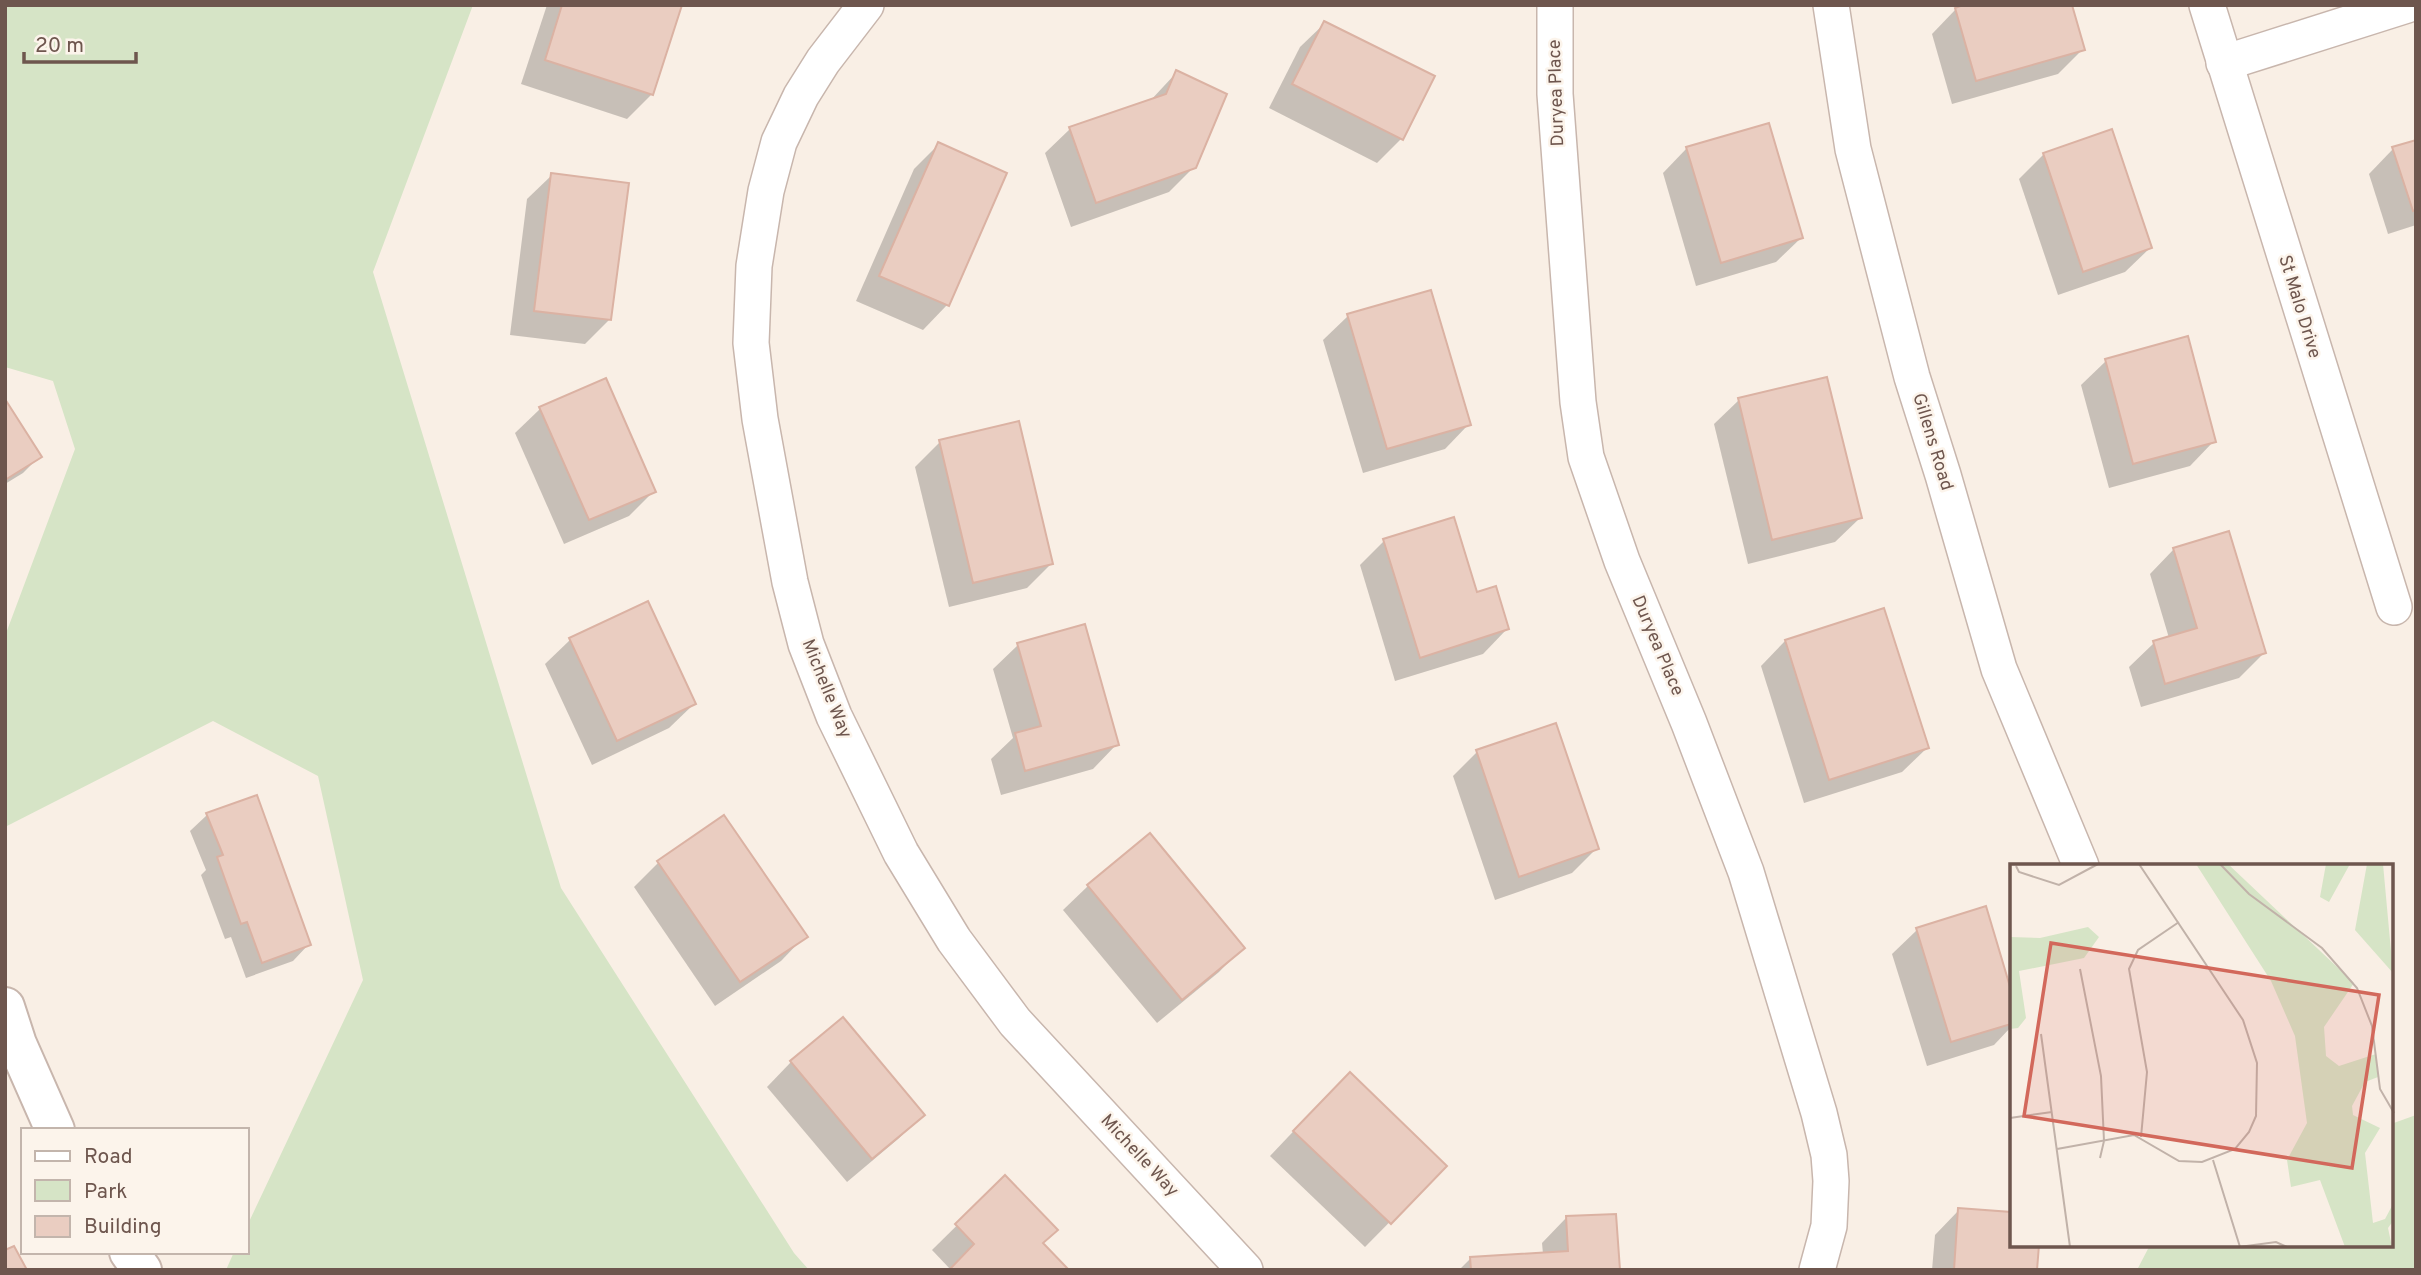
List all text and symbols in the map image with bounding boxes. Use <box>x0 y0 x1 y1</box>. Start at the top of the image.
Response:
scale bar <box>24 21 136 65</box>
text: 20 m <box>35 33 84 60</box>
street label: Duryea Place <box>1544 39 1570 147</box>
street label: St Malo Drive <box>2272 253 2326 361</box>
street label: Gillens Road <box>1906 390 1958 494</box>
street label: Duryea Place <box>1626 592 1688 700</box>
street label: Michelle Way <box>796 636 856 742</box>
inset map <box>2010 864 2393 1247</box>
street label: Michelle Way <box>1095 1110 1183 1202</box>
legend <box>21 1128 248 1254</box>
text: Road <box>84 1144 133 1171</box>
text: Park <box>84 1179 127 1206</box>
text: Building <box>84 1214 162 1241</box>

